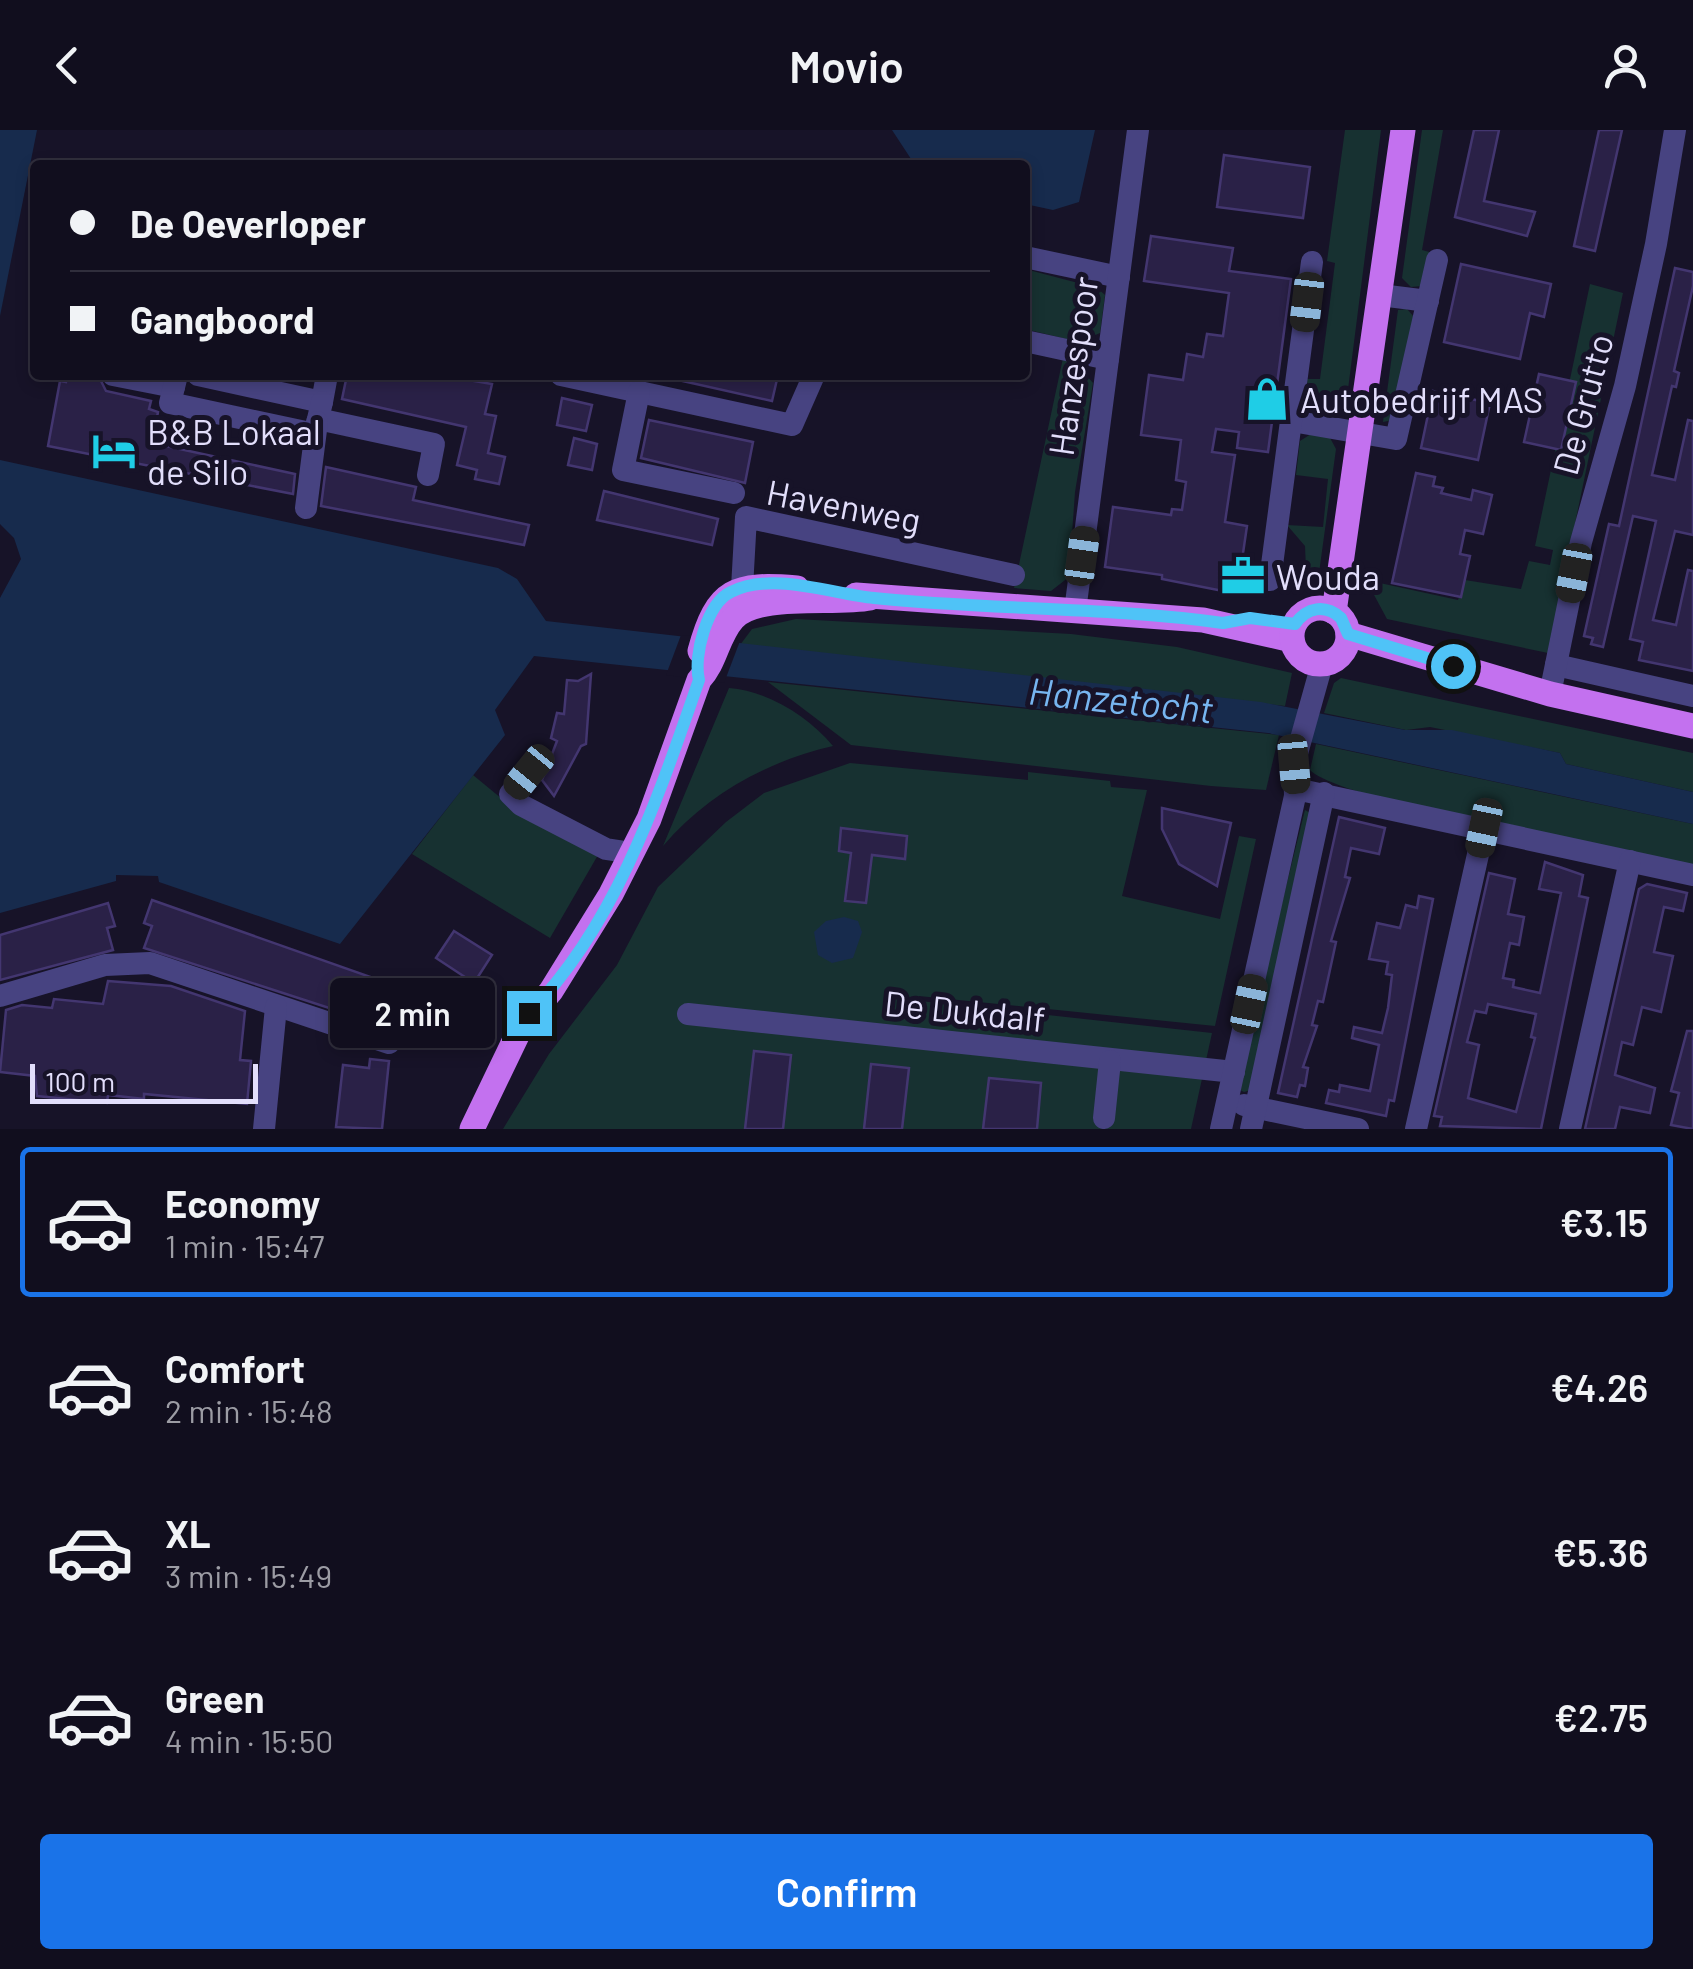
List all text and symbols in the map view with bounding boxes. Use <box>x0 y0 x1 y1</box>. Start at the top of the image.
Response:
icon: back <box>40 38 95 93</box>
text: Movio <box>789 38 904 92</box>
icon: person <box>1598 38 1653 93</box>
text: De Oeverloper <box>130 200 366 246</box>
car <box>1288 270 1326 334</box>
street label: Hanzespoor <box>1039 274 1105 458</box>
text: Gangboord <box>130 296 314 342</box>
street label: De Grutto <box>1543 329 1621 479</box>
shop icon: Autobedrijf MAS <box>1243 375 1291 423</box>
place label: Autobedrijf MAS <box>1300 378 1543 420</box>
place label: B&B Lokaal de Silo <box>147 410 321 492</box>
hotel icon: B&B Lokaal de Silo <box>90 427 138 475</box>
street label: Havenweg <box>764 470 924 540</box>
car <box>1063 524 1101 588</box>
car <box>1554 541 1594 605</box>
office icon: Wouda <box>1219 552 1267 600</box>
place label: Wouda <box>1276 555 1380 597</box>
route start <box>1431 644 1476 689</box>
water label: Hanzetocht <box>1026 666 1216 732</box>
car <box>1276 733 1312 795</box>
car <box>498 739 560 805</box>
car <box>1463 796 1505 860</box>
car <box>1228 972 1270 1036</box>
callout: 2 min <box>329 978 494 1048</box>
street label: De Dukdalf <box>882 981 1048 1039</box>
route end <box>507 991 552 1036</box>
text: 2 min <box>374 994 451 1032</box>
scale bar <box>30 1059 258 1104</box>
text: 100 m <box>45 1064 115 1098</box>
icon: car <box>45 1177 135 1267</box>
text: Economy <box>165 1180 320 1226</box>
text: €3.15 <box>1560 1199 1648 1245</box>
text: 1 min · 15:47 <box>165 1226 324 1264</box>
icon: car <box>45 1342 135 1432</box>
text: Comfort <box>165 1345 305 1391</box>
text: €4.26 <box>1550 1364 1648 1410</box>
text: 2 min · 15:48 <box>165 1391 333 1429</box>
icon: car <box>45 1507 135 1597</box>
text: XL <box>165 1510 211 1556</box>
text: €5.36 <box>1553 1529 1648 1575</box>
text: 3 min · 15:49 <box>165 1556 332 1594</box>
icon: car <box>45 1672 135 1762</box>
text: Green <box>165 1675 265 1721</box>
text: €2.75 <box>1554 1694 1648 1740</box>
text: 4 min · 15:50 <box>165 1721 333 1759</box>
button: Confirm <box>40 1834 1653 1949</box>

